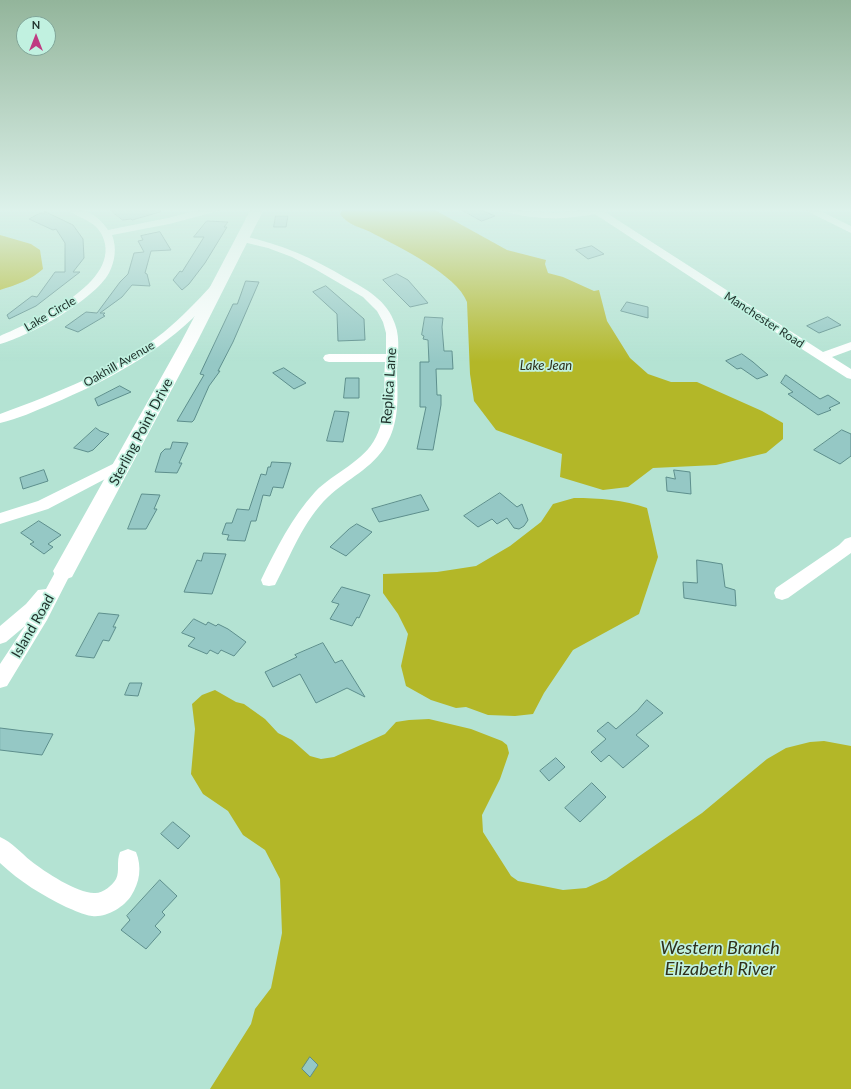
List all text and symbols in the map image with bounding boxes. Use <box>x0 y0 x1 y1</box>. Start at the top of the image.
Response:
north arrow <box>16 16 56 56</box>
text: N <box>32 18 40 31</box>
street label: Manchester Road <box>721 289 807 351</box>
street label: Lake Circle <box>22 293 78 335</box>
street label: Oakhill Avenue <box>81 338 157 390</box>
street label: Replica Lane <box>378 347 400 425</box>
water label: Lake Jean <box>520 358 572 374</box>
street label: Sterling Point Drive <box>106 375 176 489</box>
street label: Island Road <box>8 591 58 661</box>
water label: Western Branch Elizabeth River <box>660 937 780 980</box>

